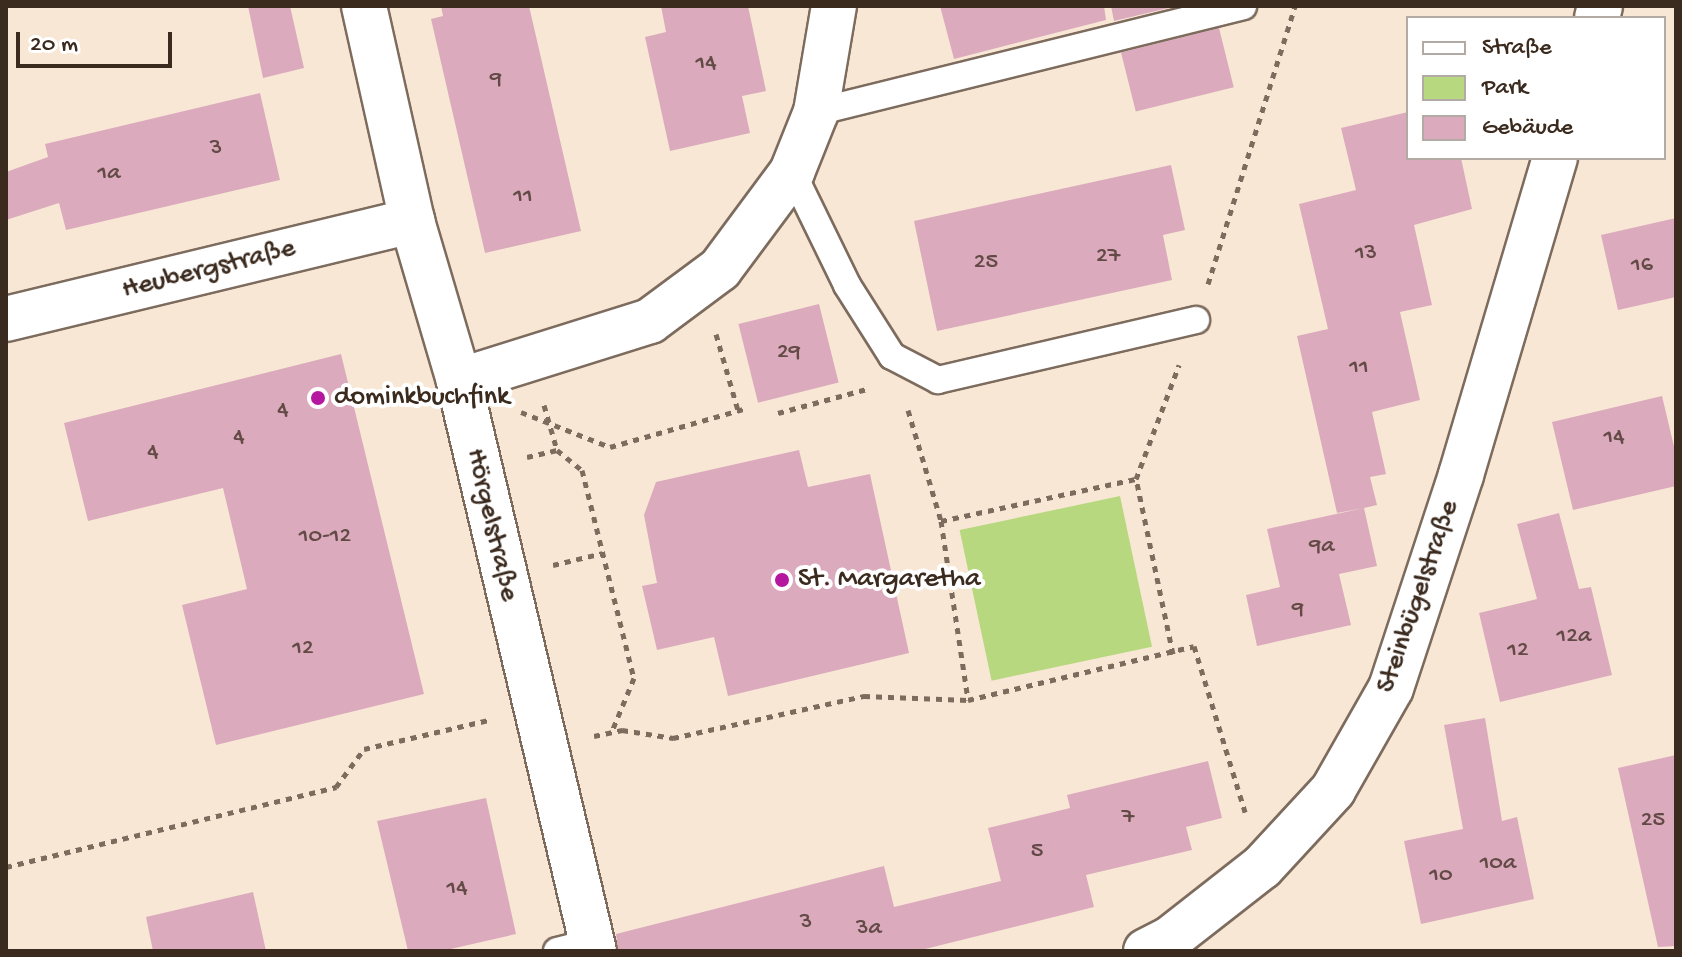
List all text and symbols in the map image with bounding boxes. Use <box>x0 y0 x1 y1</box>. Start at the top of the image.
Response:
scale bar <box>20 16 176 66</box>
legend <box>1406 16 1666 160</box>
text: 20 m <box>30 31 78 60</box>
text: Straße <box>1482 34 1552 63</box>
house number: 14 <box>695 50 717 78</box>
house number: 9 <box>490 66 502 94</box>
text: Park <box>1482 74 1528 103</box>
text: Gebäude <box>1482 114 1573 143</box>
house number: 3 <box>210 135 222 163</box>
house number: 1a <box>97 160 121 188</box>
house number: 11 <box>513 183 533 211</box>
street label: Heubergstraße <box>119 232 299 308</box>
house number: 13 <box>1355 240 1377 268</box>
house number: 27 <box>1096 243 1120 271</box>
house number: 25 <box>974 249 998 277</box>
house number: 16 <box>1631 252 1653 280</box>
house number: 29 <box>777 339 801 367</box>
house number: 11 <box>1349 354 1369 382</box>
place label: dominkbuchfink <box>334 381 510 415</box>
marker: dominkbuchfink <box>309 389 327 407</box>
house number: 4 <box>277 397 289 425</box>
house number: 4 <box>233 424 245 452</box>
house number: 14 <box>1603 424 1625 452</box>
house number: 4 <box>147 439 159 467</box>
street label: Hörgelstraße <box>457 445 525 605</box>
street label: Steinbügelstraße <box>1370 496 1468 698</box>
house number: 10-12 <box>299 523 351 551</box>
house number: 9a <box>1309 533 1335 561</box>
place label: St. Margaretha <box>798 563 981 597</box>
marker: St. Margaretha <box>773 571 791 589</box>
house number: 9 <box>1292 596 1304 624</box>
house number: 12a <box>1557 623 1591 651</box>
house number: 12 <box>292 635 314 663</box>
house number: 12 <box>1507 637 1529 665</box>
house number: 7 <box>1122 804 1134 832</box>
house number: 25 <box>1641 807 1665 835</box>
house number: 5 <box>1031 838 1043 866</box>
house number: 10a <box>1480 850 1516 878</box>
house number: 10 <box>1429 862 1453 890</box>
house number: 14 <box>446 875 468 903</box>
house number: 3 <box>800 909 812 937</box>
house number: 3a <box>856 915 882 943</box>

